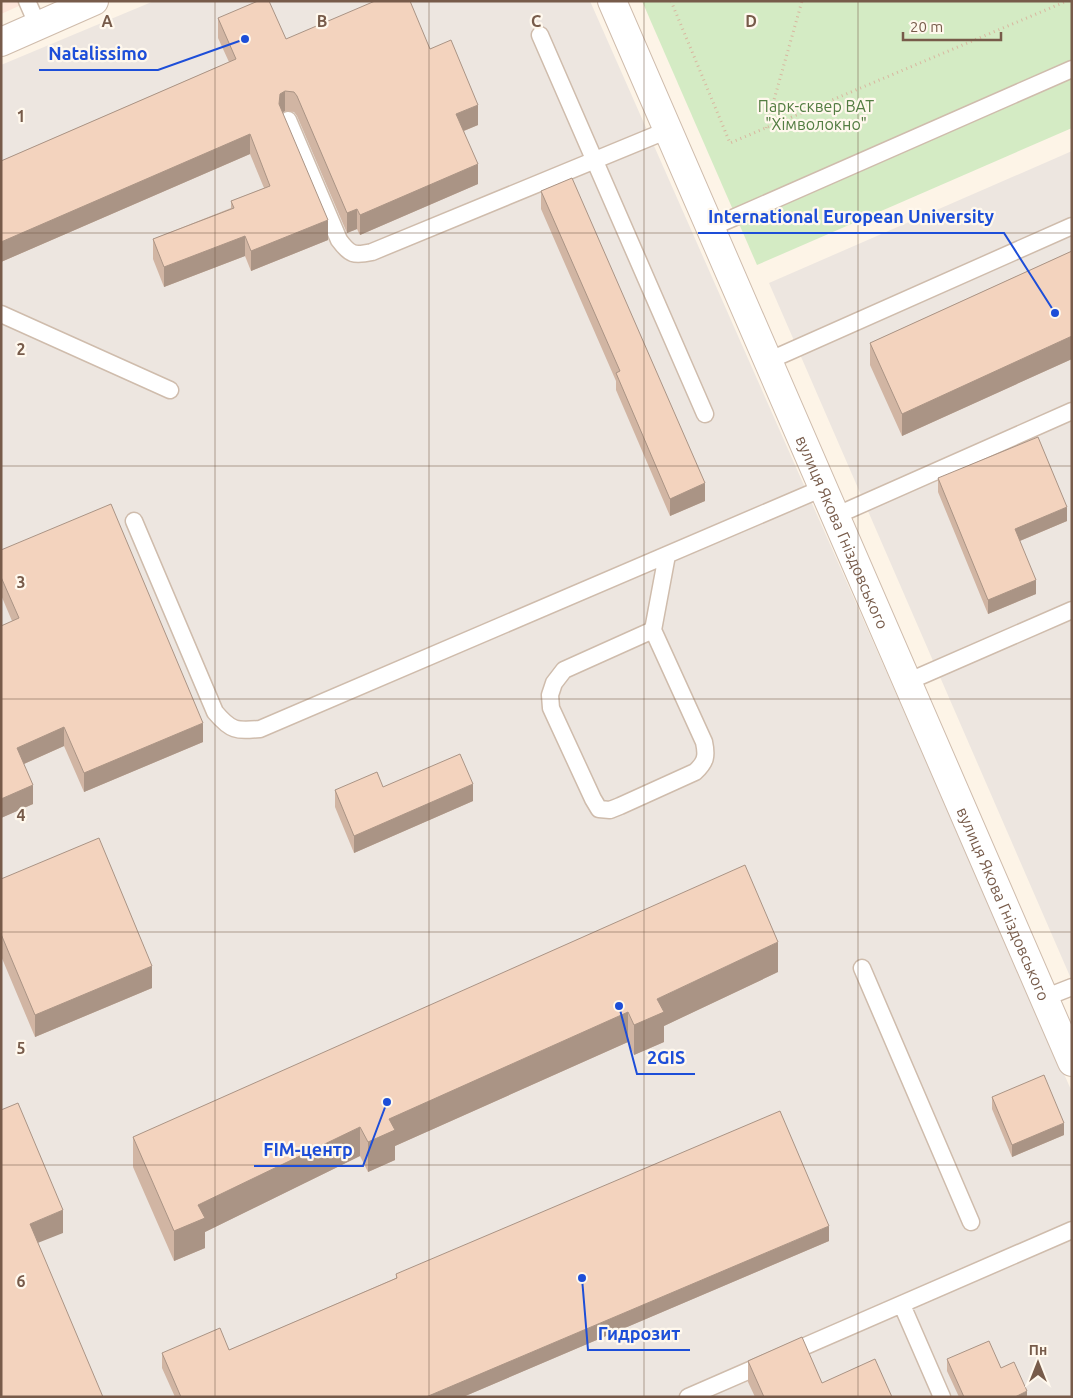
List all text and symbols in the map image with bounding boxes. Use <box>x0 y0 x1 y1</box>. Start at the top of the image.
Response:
scale bar <box>903 10 1000 42</box>
text: A <box>101 12 113 30</box>
text: B <box>317 12 327 30</box>
text: C <box>531 12 541 30</box>
text: D <box>745 12 757 30</box>
text: 20 m <box>910 18 943 35</box>
callout: Natalissimo <box>39 37 158 70</box>
text: Natalissimo <box>48 43 148 63</box>
park label: Парк-сквер ВАТ "Хімволокно" <box>758 97 874 133</box>
text: 1 <box>16 107 26 125</box>
callout: International European University <box>698 200 1004 233</box>
text: International European University <box>708 206 995 226</box>
text: 2 <box>16 340 26 358</box>
street label: вулиця Якова Гніздовського <box>793 433 892 632</box>
text: 3 <box>16 573 26 591</box>
street label: вулиця Якова Гніздовського <box>954 804 1053 1003</box>
text: 4 <box>16 806 26 824</box>
text: 5 <box>16 1039 26 1057</box>
callout: 2GIS <box>637 1041 695 1074</box>
text: 2GIS <box>647 1047 685 1067</box>
callout: FIM-центр <box>254 1133 363 1166</box>
text: FIM-центр <box>263 1139 353 1159</box>
text: 6 <box>16 1272 26 1290</box>
callout: Гидрозит <box>588 1317 690 1350</box>
text: Гидрозит <box>598 1323 680 1343</box>
north arrow <box>1013 1338 1063 1388</box>
text: Пн <box>1029 1342 1047 1358</box>

